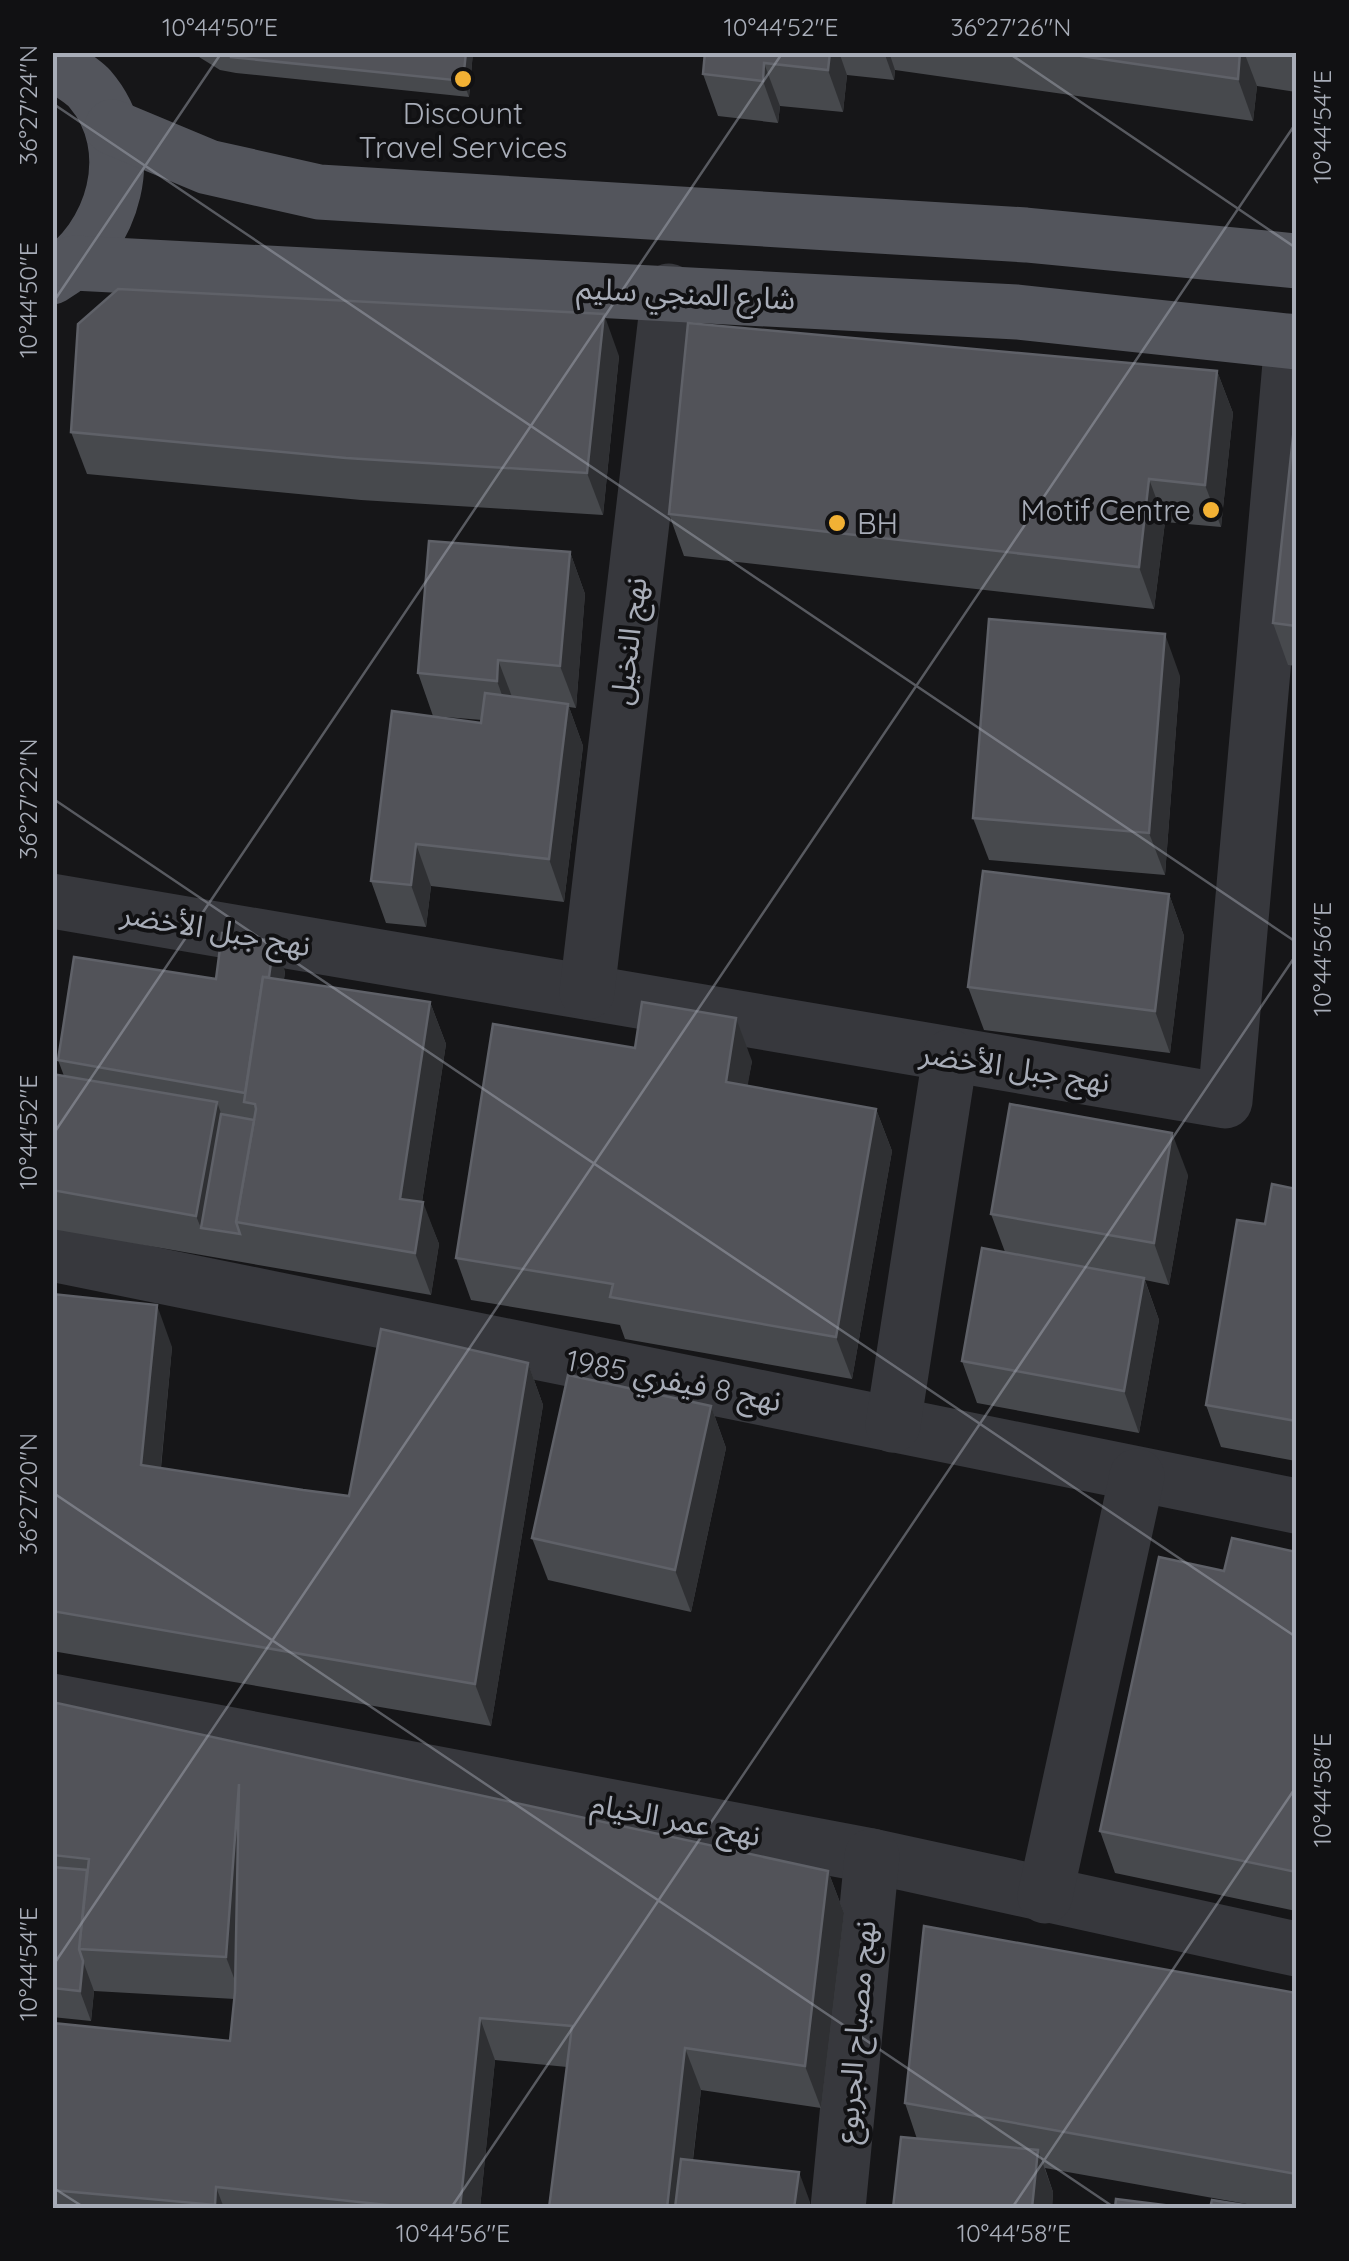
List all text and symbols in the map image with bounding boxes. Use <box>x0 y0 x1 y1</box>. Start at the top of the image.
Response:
text: 10°44'50"E <box>162 11 278 42</box>
text: 10°44'52"E <box>724 11 838 42</box>
text: 36°27'26"N <box>951 11 1071 42</box>
text: 36°27'24"N <box>12 45 43 165</box>
marker: Discount Travel Services <box>452 68 474 90</box>
text: 10°44'54"E <box>1306 70 1337 184</box>
place label: Discount Travel Services <box>359 94 567 166</box>
text: 10°44'50"E <box>12 242 43 358</box>
street label: شارع المنجي سليم <box>575 268 796 323</box>
place label: Motif Centre <box>1021 491 1191 529</box>
marker: Motif Centre <box>1200 499 1222 521</box>
place label: BH <box>857 504 898 542</box>
marker: BH <box>826 512 848 534</box>
street label: نهج النخيل <box>601 575 659 708</box>
text: 36°27'22"N <box>12 738 43 860</box>
street label: نهج جبل الأخضر <box>117 893 314 968</box>
text: 10°44'56"E <box>1306 902 1337 1016</box>
street label: نهج جبل الأخضر <box>916 1033 1113 1105</box>
text: 10°44'52"E <box>12 1075 43 1189</box>
street label: نهج 8 فيفري 1985 <box>562 1341 785 1424</box>
text: 36°27'20"N <box>12 1433 43 1555</box>
text: 10°44'58"E <box>1306 1733 1337 1847</box>
street label: نهج عمر الخيام <box>587 1784 764 1858</box>
text: 10°44'54"E <box>12 1907 43 2021</box>
street label: نهج مصباح الجربوع <box>826 1919 888 2146</box>
text: 10°44'56"E <box>396 2217 510 2248</box>
text: 10°44'58"E <box>957 2217 1071 2248</box>

